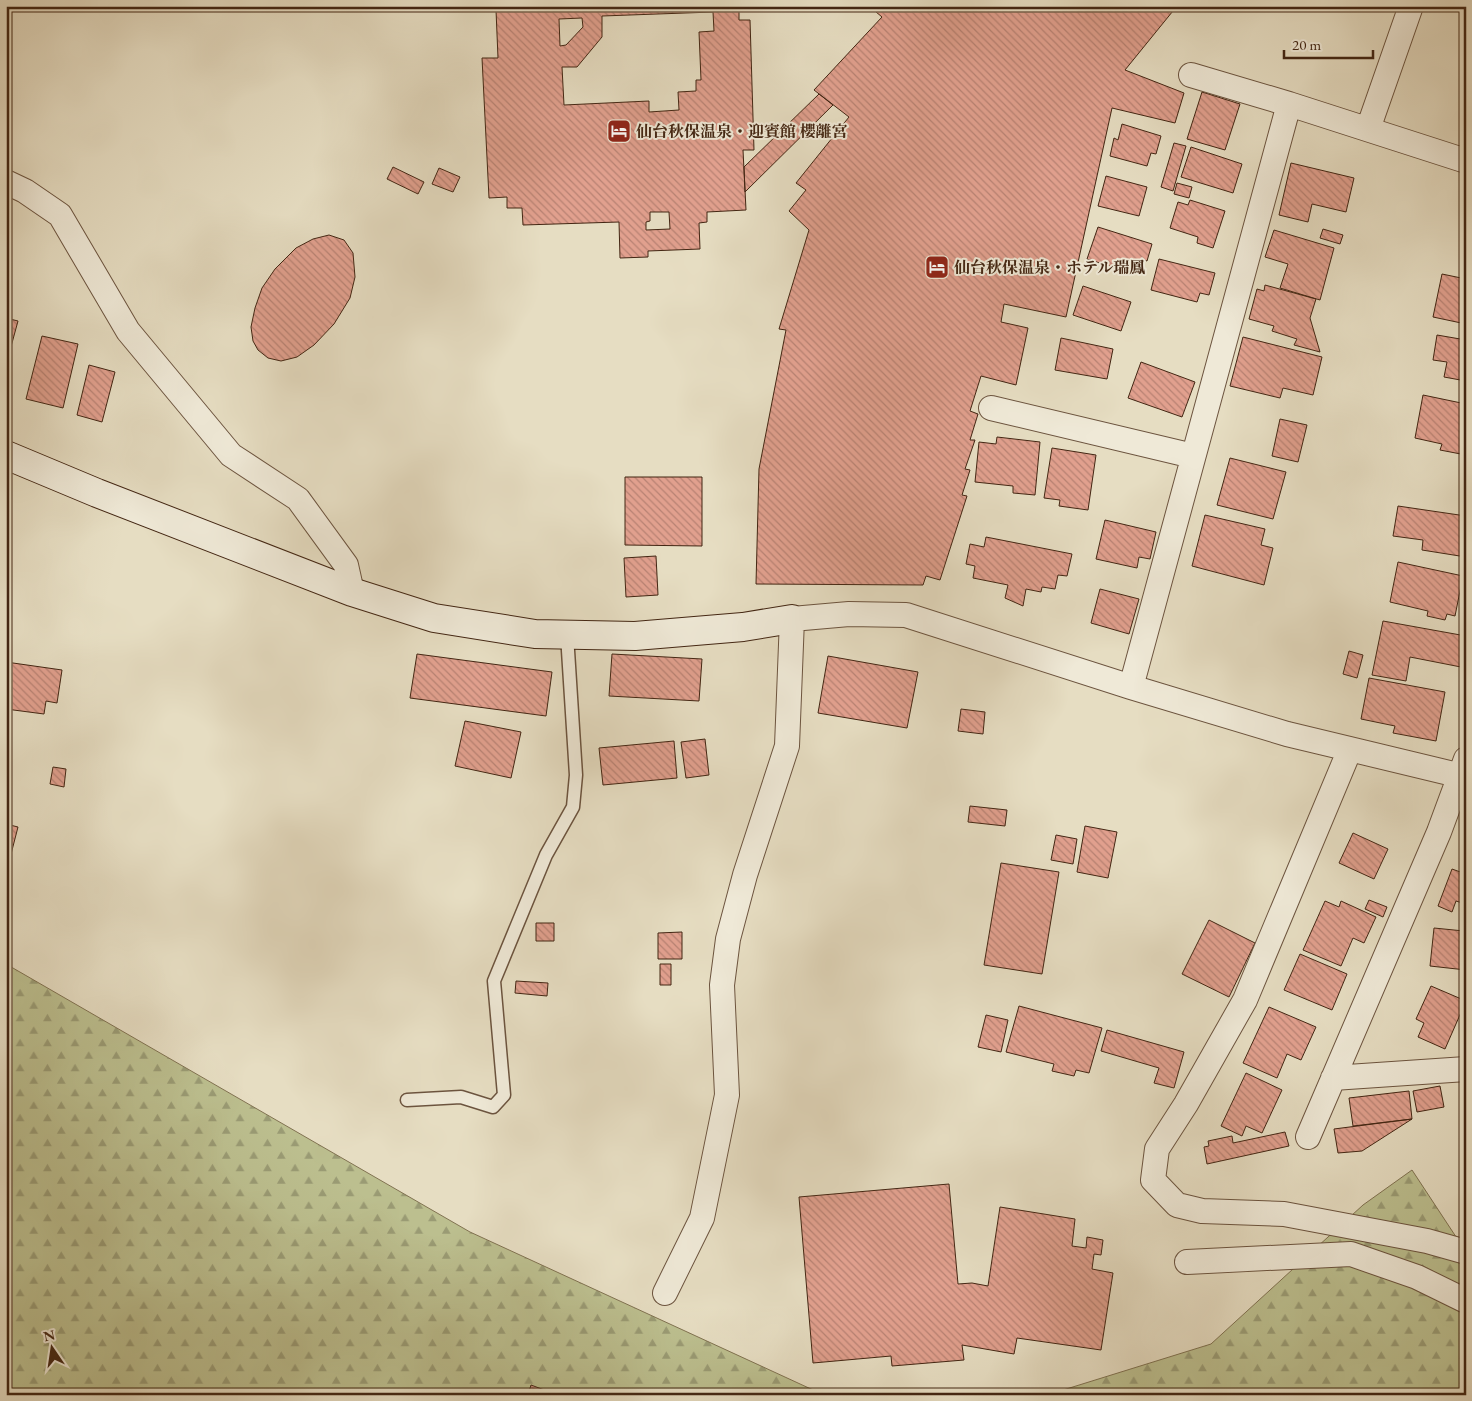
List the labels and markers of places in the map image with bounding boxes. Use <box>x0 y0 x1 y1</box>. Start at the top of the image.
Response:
hotel icon: 仙台秋保温泉・迎賓館 櫻離宮 <box>606 118 632 144</box>
place label: 仙台秋保温泉・迎賓館 櫻離宮 <box>636 121 848 142</box>
hotel icon: 仙台秋保温泉・ホテル瑞鳳 <box>924 254 950 280</box>
place label: 仙台秋保温泉・ホテル瑞鳳 <box>954 257 1145 278</box>

